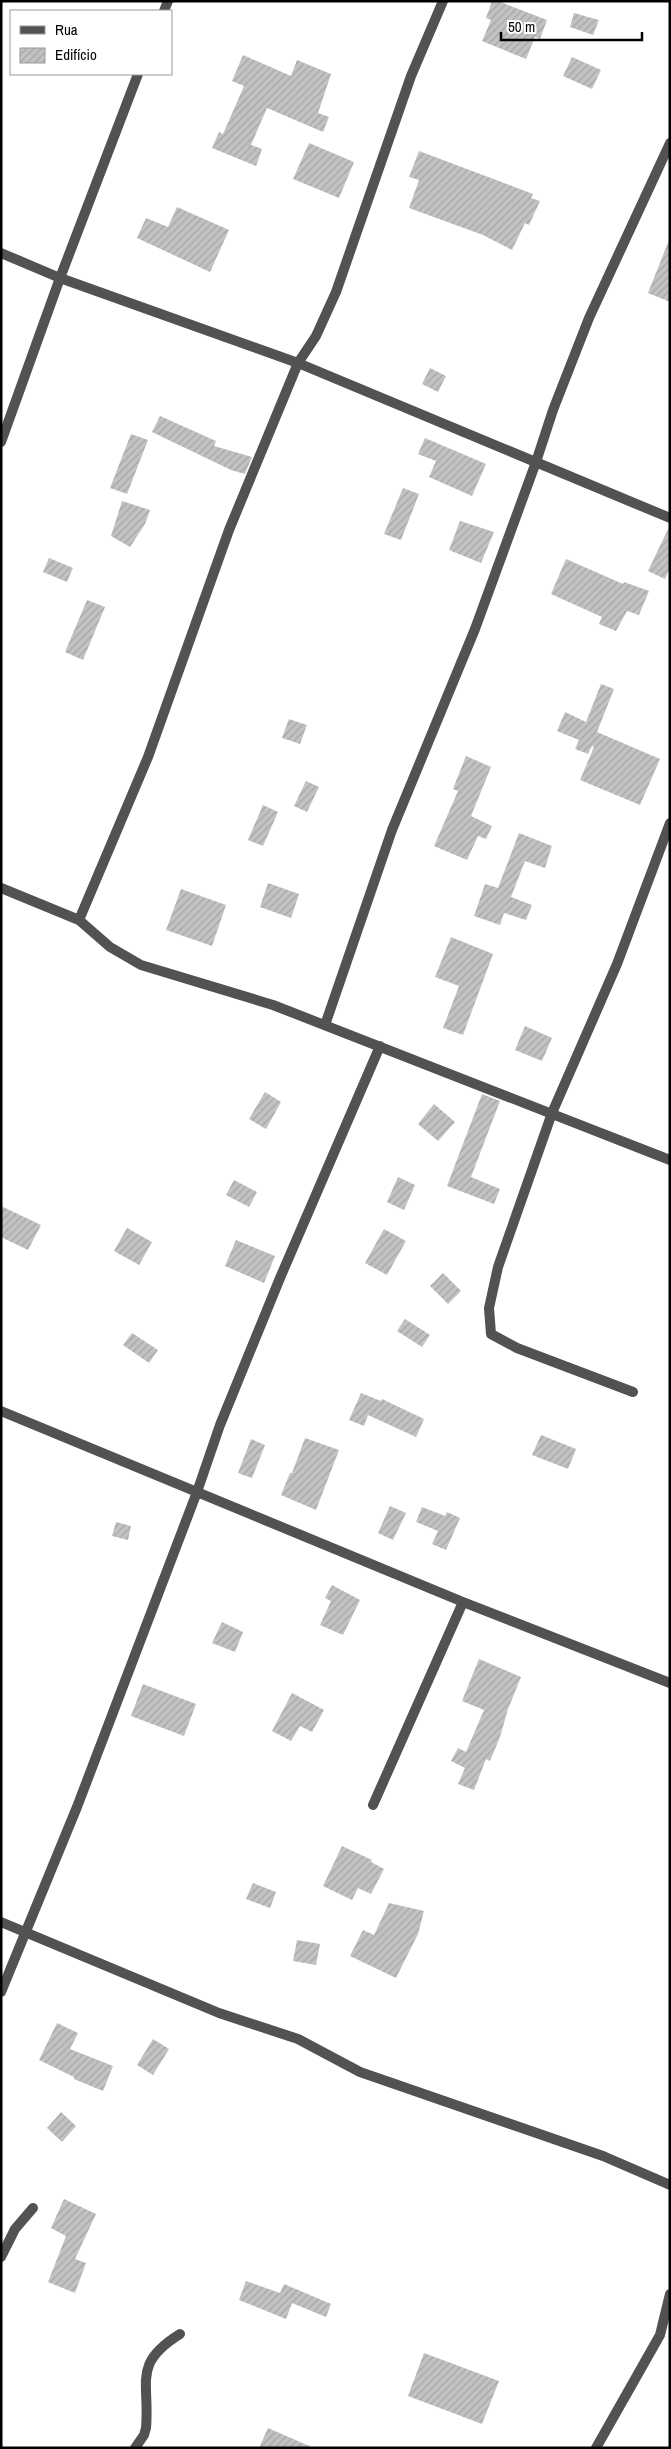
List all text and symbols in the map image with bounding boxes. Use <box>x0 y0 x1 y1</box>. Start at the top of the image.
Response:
legend <box>10 10 172 75</box>
scale bar <box>501 10 642 42</box>
text: 50 m <box>508 16 535 37</box>
text: Rua <box>55 19 78 40</box>
text: Edifício <box>55 44 97 65</box>

